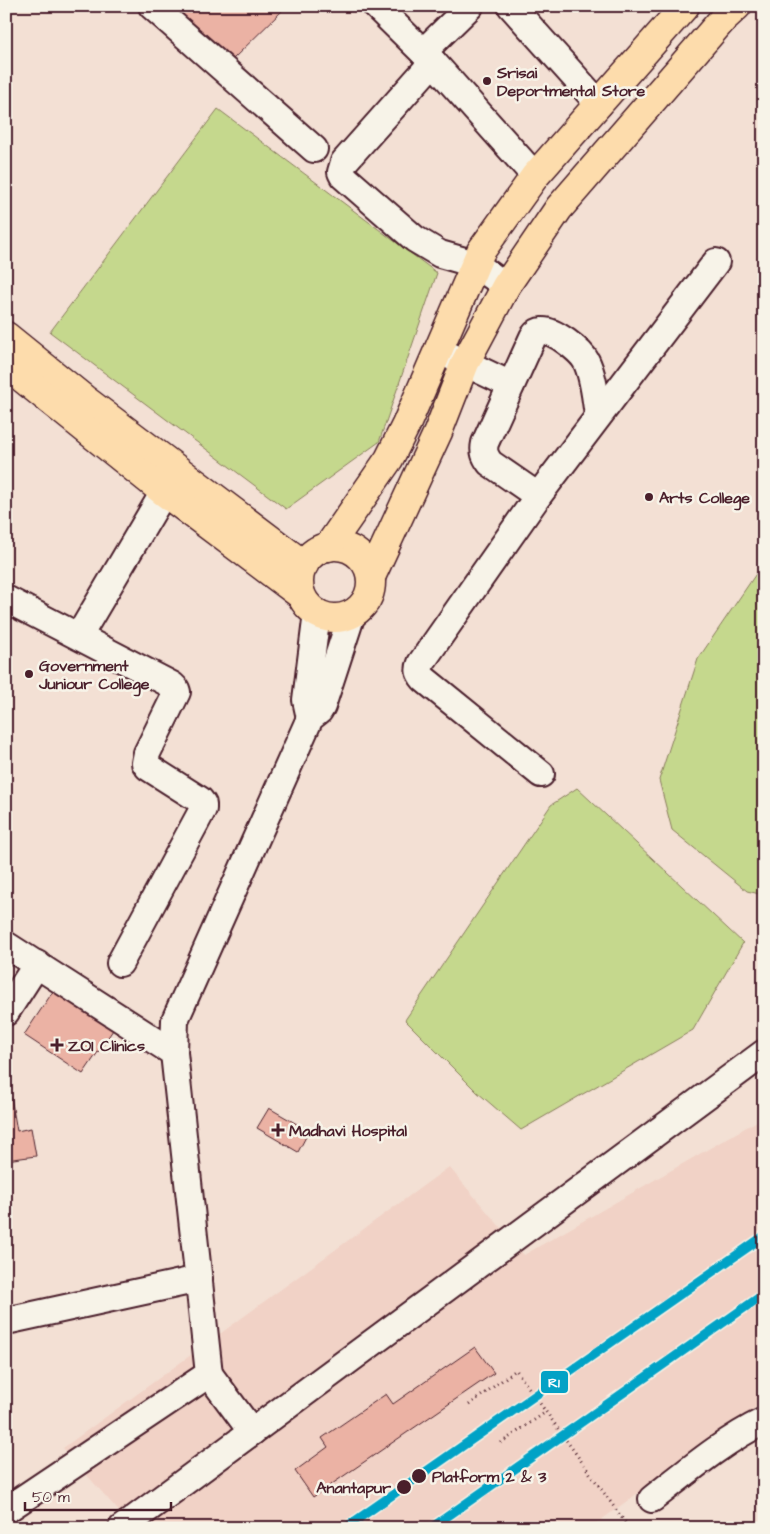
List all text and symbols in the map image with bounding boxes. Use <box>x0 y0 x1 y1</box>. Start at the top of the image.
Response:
place label: Srisai Deportmental Store <box>496 62 645 102</box>
marker: Srisai Deportmental Store <box>481 75 493 87</box>
place label: Arts College <box>659 487 750 511</box>
marker: Arts College <box>643 491 655 503</box>
place label: Government Juniour College <box>38 655 150 697</box>
marker: Government Juniour College <box>23 668 35 680</box>
place label: ZOI Clinics <box>68 1035 145 1057</box>
marker: ZOI Clinics <box>50 1038 64 1052</box>
place label: Madhavi Hospital <box>289 1120 407 1142</box>
marker: Madhavi Hospital <box>271 1123 285 1137</box>
line badge: R1 <box>540 1370 569 1394</box>
text: R1 <box>548 1373 560 1393</box>
place label: Platform 2 & 3 <box>432 1466 547 1488</box>
marker: Platform 2 & 3 <box>410 1467 428 1485</box>
place label: Anantapur <box>316 1477 391 1499</box>
marker: Anantapur <box>395 1478 413 1496</box>
scale bar <box>25 1479 171 1511</box>
text: 50 m <box>32 1487 70 1508</box>

